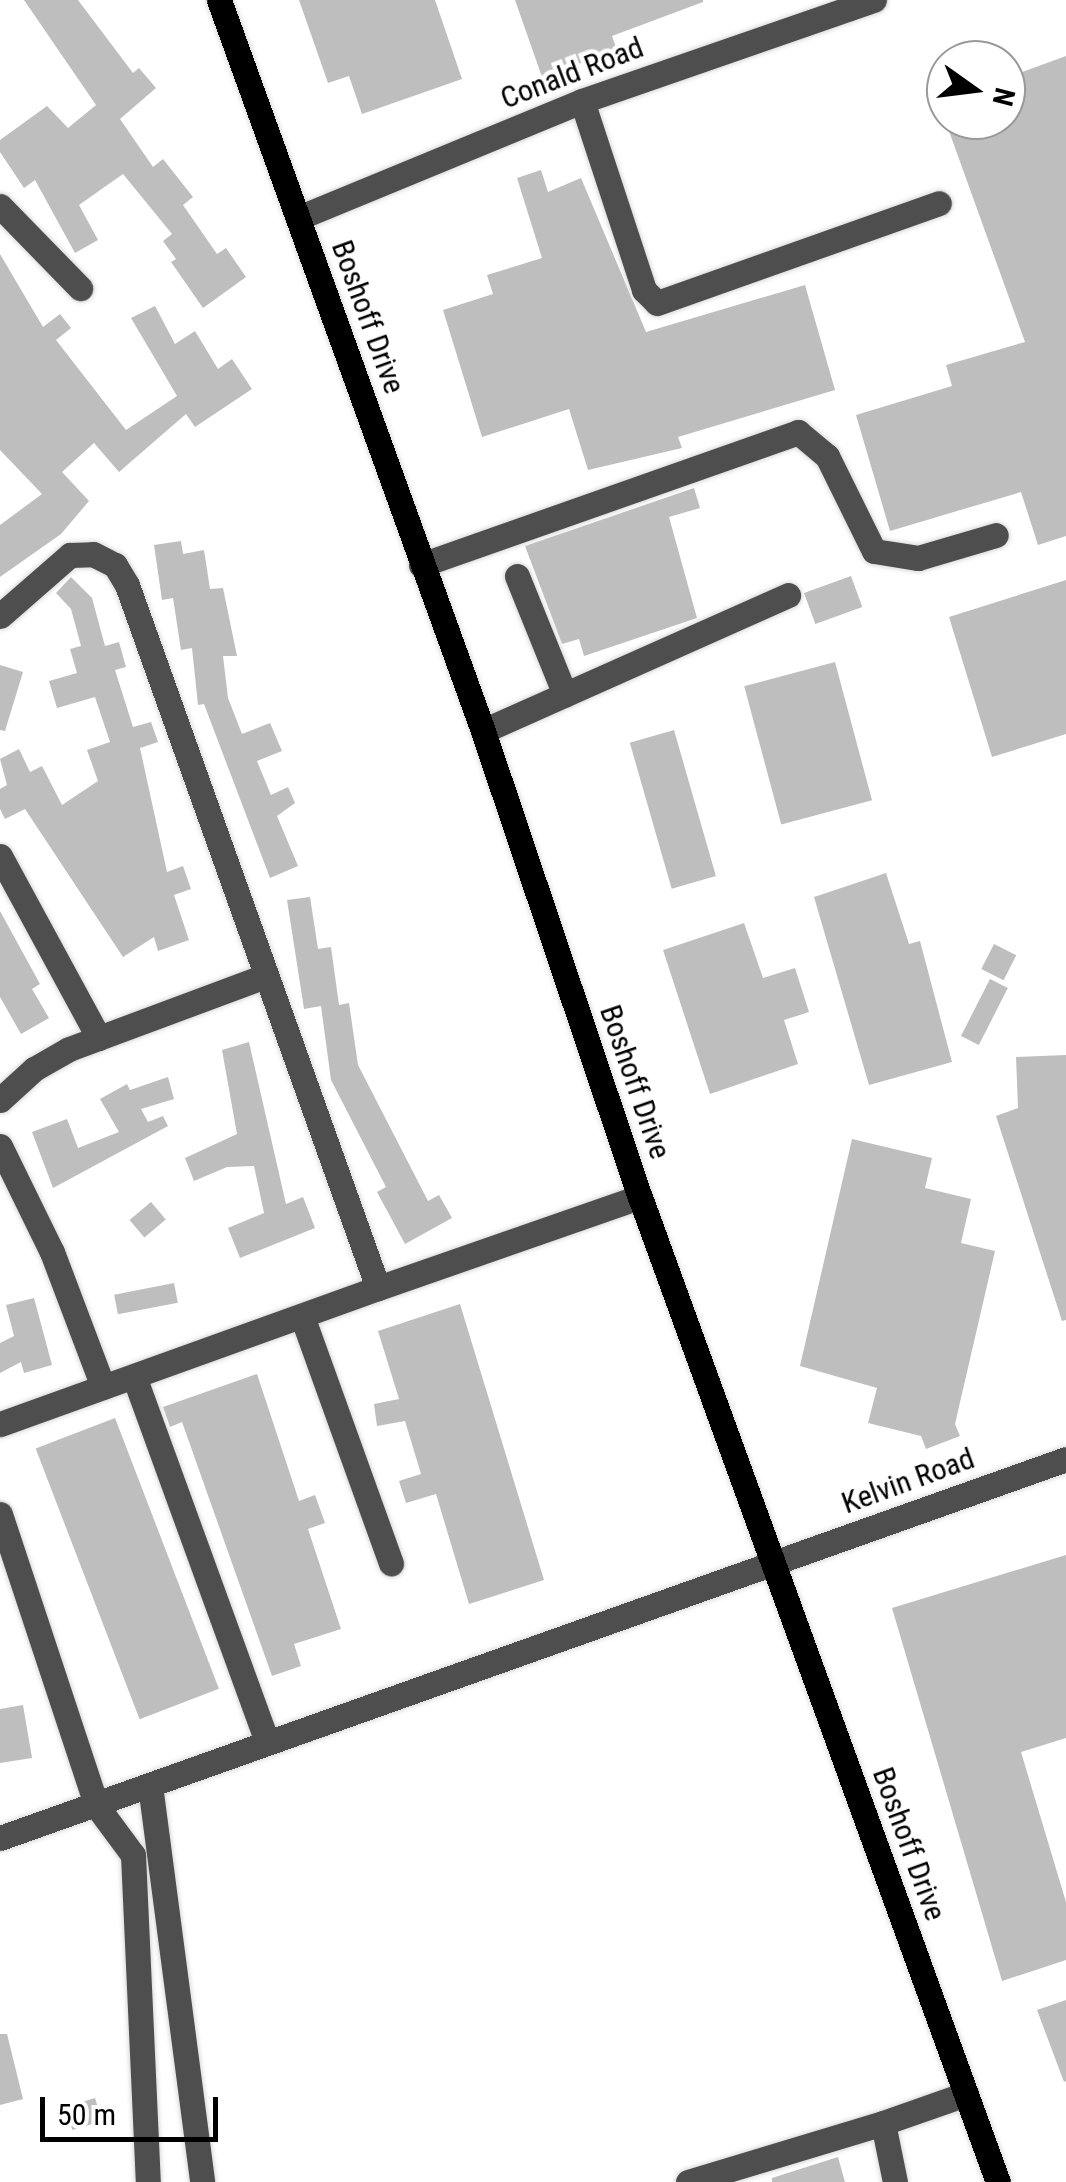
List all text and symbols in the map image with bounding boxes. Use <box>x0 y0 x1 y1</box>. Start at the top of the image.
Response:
street label: Conald Road <box>496 29 648 117</box>
north arrow <box>926 40 1026 140</box>
text: N <box>986 85 1022 109</box>
street label: Boshoff Drive <box>324 235 412 399</box>
street label: Boshoff Drive <box>592 1000 678 1164</box>
street label: Kelvin Road <box>837 1440 979 1522</box>
street label: Boshoff Drive <box>865 1762 953 1926</box>
scale bar <box>45 2077 222 2139</box>
text: 50 m <box>57 2097 116 2132</box>

